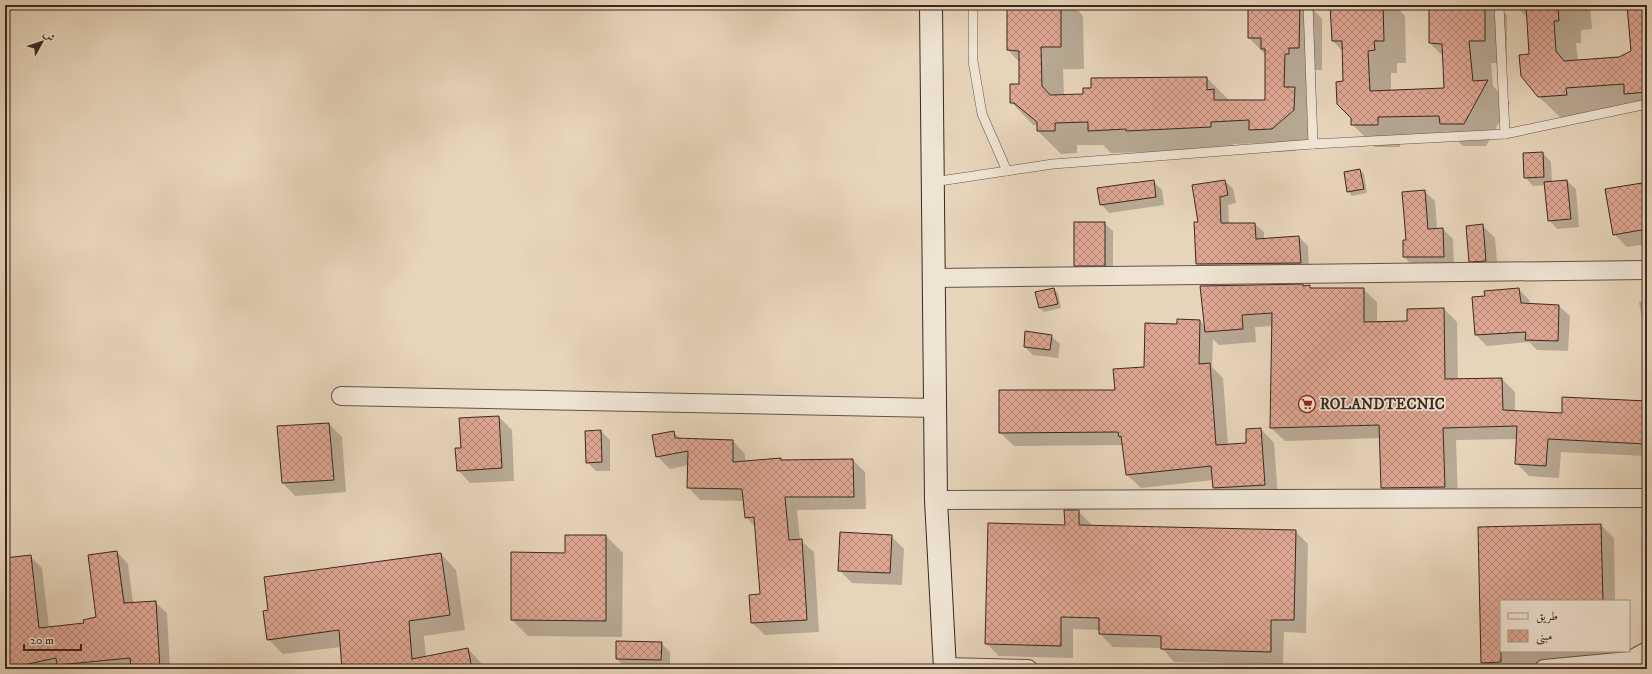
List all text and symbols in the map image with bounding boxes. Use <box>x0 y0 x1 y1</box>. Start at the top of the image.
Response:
north arrow <box>22 22 62 62</box>
text: ش <box>40 28 58 45</box>
supermarket icon: ROLANDTECNIC <box>1297 394 1317 414</box>
place label: ROLANDTECNIC <box>1320 395 1445 414</box>
legend <box>1500 600 1630 652</box>
text: طريق <box>1536 609 1558 624</box>
scale bar <box>24 626 81 652</box>
text: مبنى <box>1536 629 1552 645</box>
text: 20 m <box>30 633 54 648</box>

